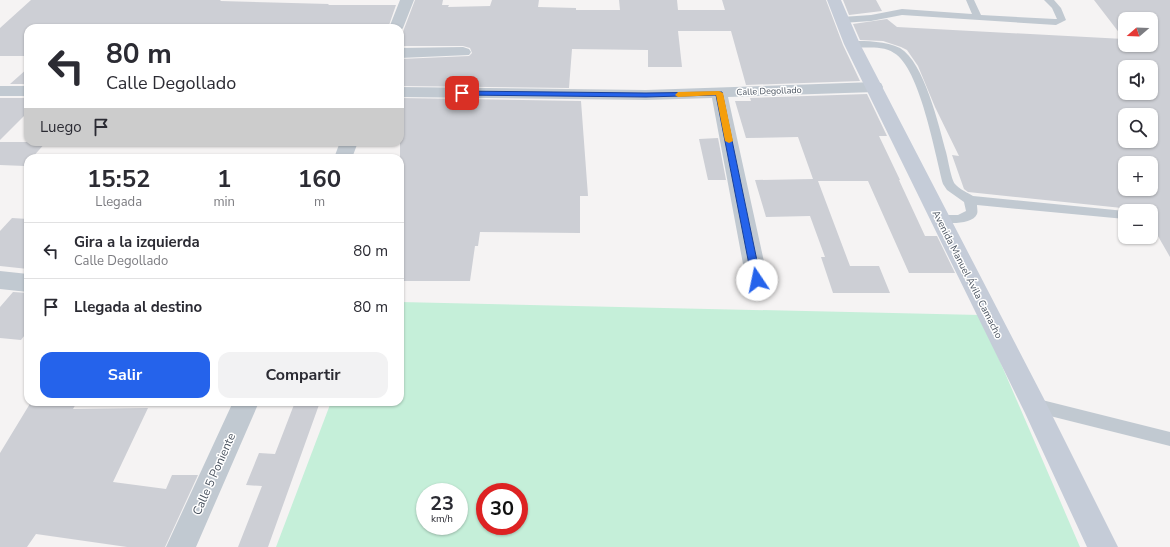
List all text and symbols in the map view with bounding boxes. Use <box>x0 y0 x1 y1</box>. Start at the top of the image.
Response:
north arrow <box>1118 12 1158 52</box>
map controls <box>1118 12 1158 244</box>
text: 80 m <box>106 35 172 73</box>
icon: left <box>40 40 92 92</box>
button: sound <box>1118 60 1158 100</box>
text: Calle Degollado <box>106 71 236 95</box>
pin <box>445 76 479 110</box>
icon: arrive <box>451 82 473 104</box>
street label: Calle Degollado <box>736 84 802 98</box>
button: search <box>1118 108 1158 148</box>
icon: arrive <box>90 116 112 138</box>
text: Luego <box>40 117 82 137</box>
button: + <box>1118 156 1158 196</box>
text: 15:52 <box>87 163 150 195</box>
text: 1 <box>217 163 231 195</box>
text: 160 <box>298 163 341 195</box>
text: Llegada <box>95 193 142 211</box>
text: min <box>213 193 235 211</box>
text: m <box>314 193 325 211</box>
button: − <box>1118 204 1158 244</box>
street label: Avenida Manuel Ávila Camacho <box>929 208 1006 341</box>
text: Gira a la izquierda <box>74 232 200 252</box>
icon: left <box>40 240 62 262</box>
text: 80 m <box>353 241 388 261</box>
text: Calle Degollado <box>74 252 168 270</box>
position arrow <box>736 259 778 301</box>
icon: arrive <box>40 296 62 318</box>
text: Llegada al destino <box>74 297 202 317</box>
text: 80 m <box>353 297 388 317</box>
button: Salir <box>40 352 210 398</box>
button: Compartir <box>218 352 388 398</box>
street label: Calle 5 Poniente <box>189 430 239 518</box>
speed limit sign: 30 <box>476 483 528 535</box>
text: 23 <box>430 490 454 517</box>
text: km/h <box>431 512 453 526</box>

